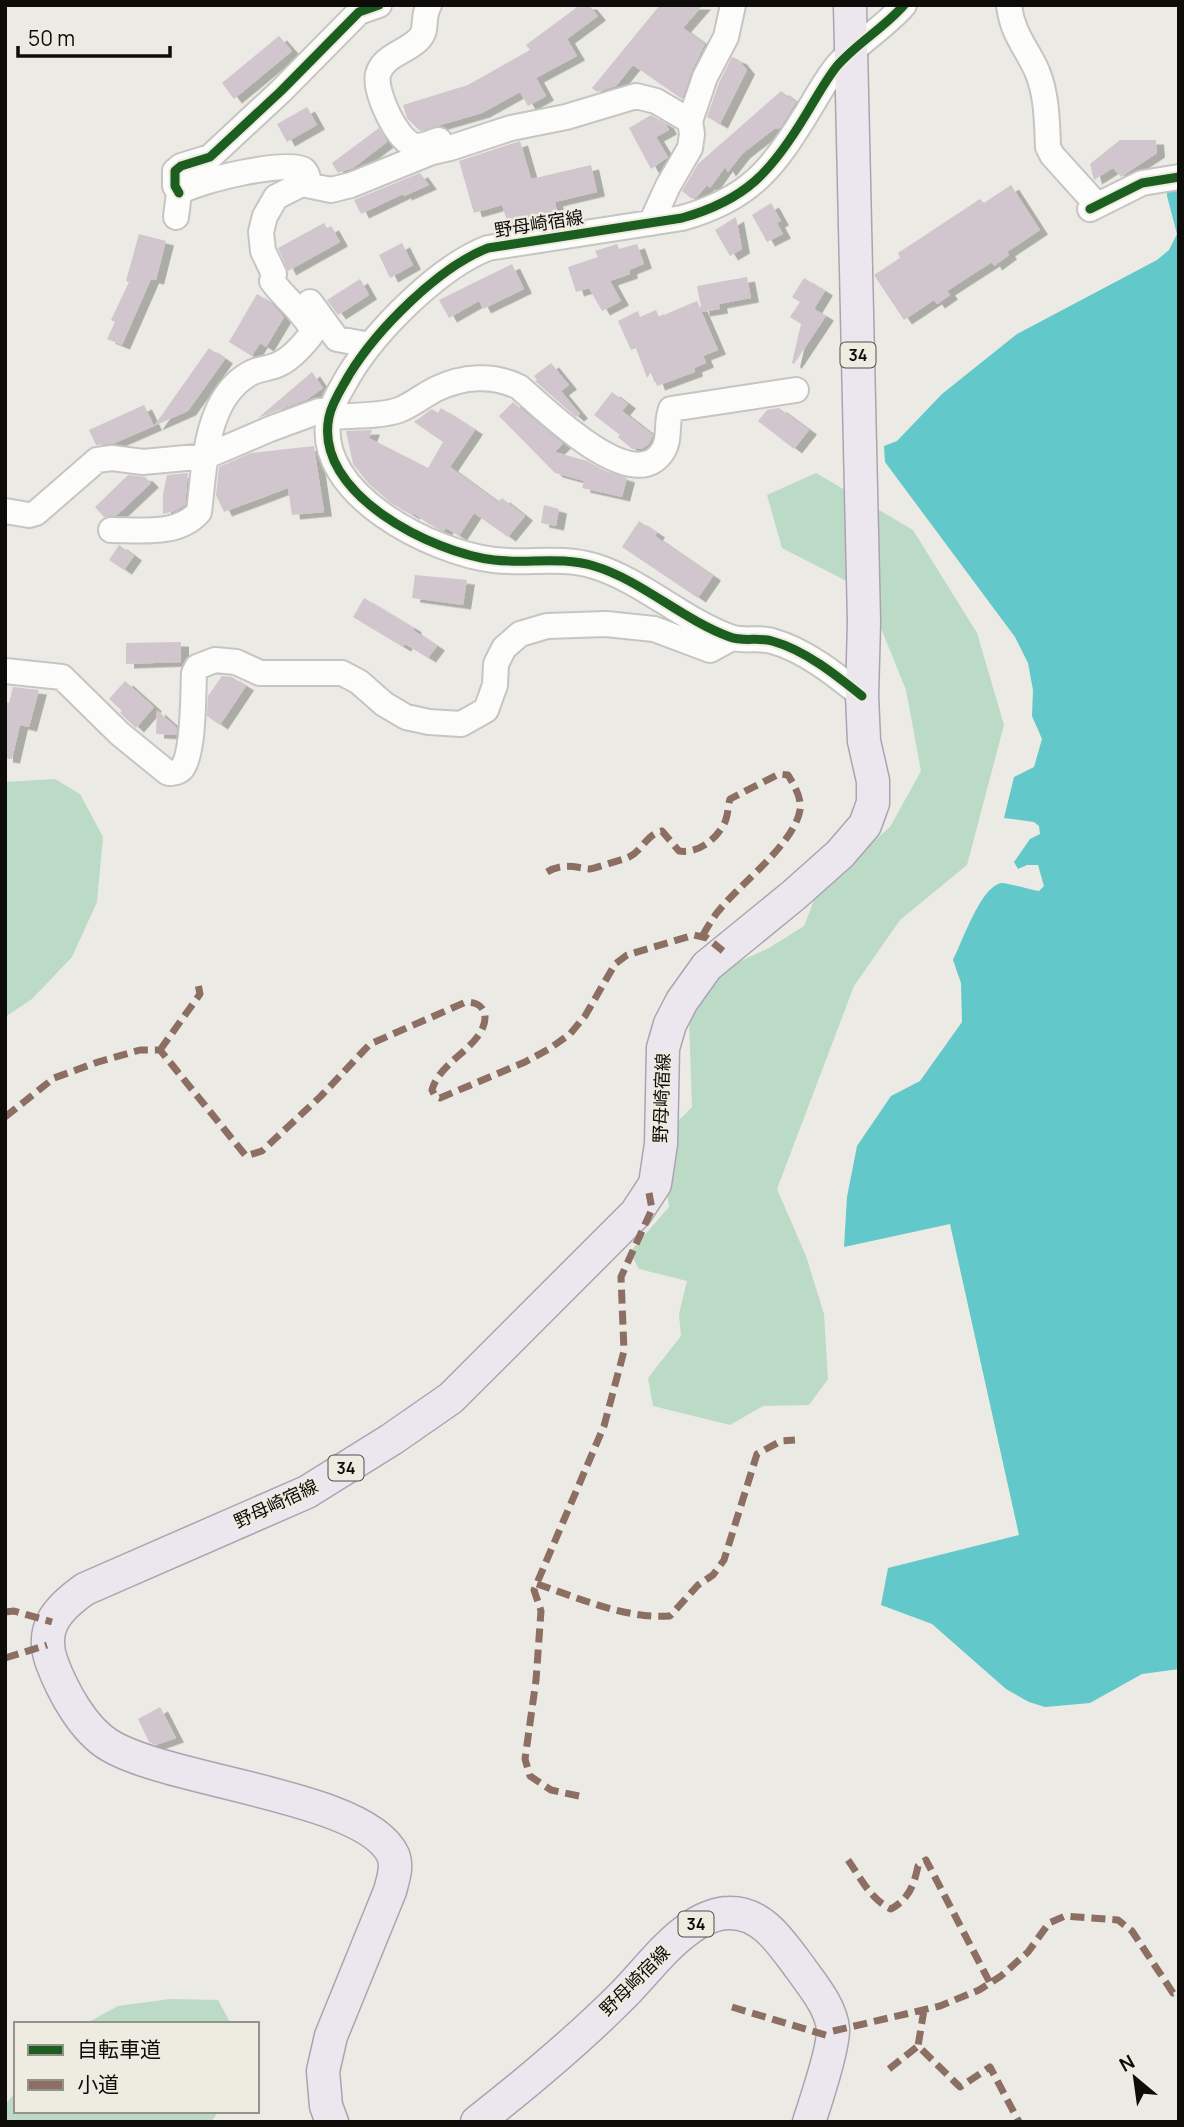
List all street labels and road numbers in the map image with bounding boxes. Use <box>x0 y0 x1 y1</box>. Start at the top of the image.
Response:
street label: 野母崎宿線 <box>493 204 585 242</box>
road number: 34 <box>840 342 876 368</box>
street label: 野母崎宿線 <box>647 1053 675 1143</box>
road number: 34 <box>328 1456 364 1480</box>
street label: 野母崎宿線 <box>230 1473 321 1533</box>
road number: 34 <box>678 1912 714 1936</box>
street label: 野母崎宿線 <box>594 1940 675 2021</box>

